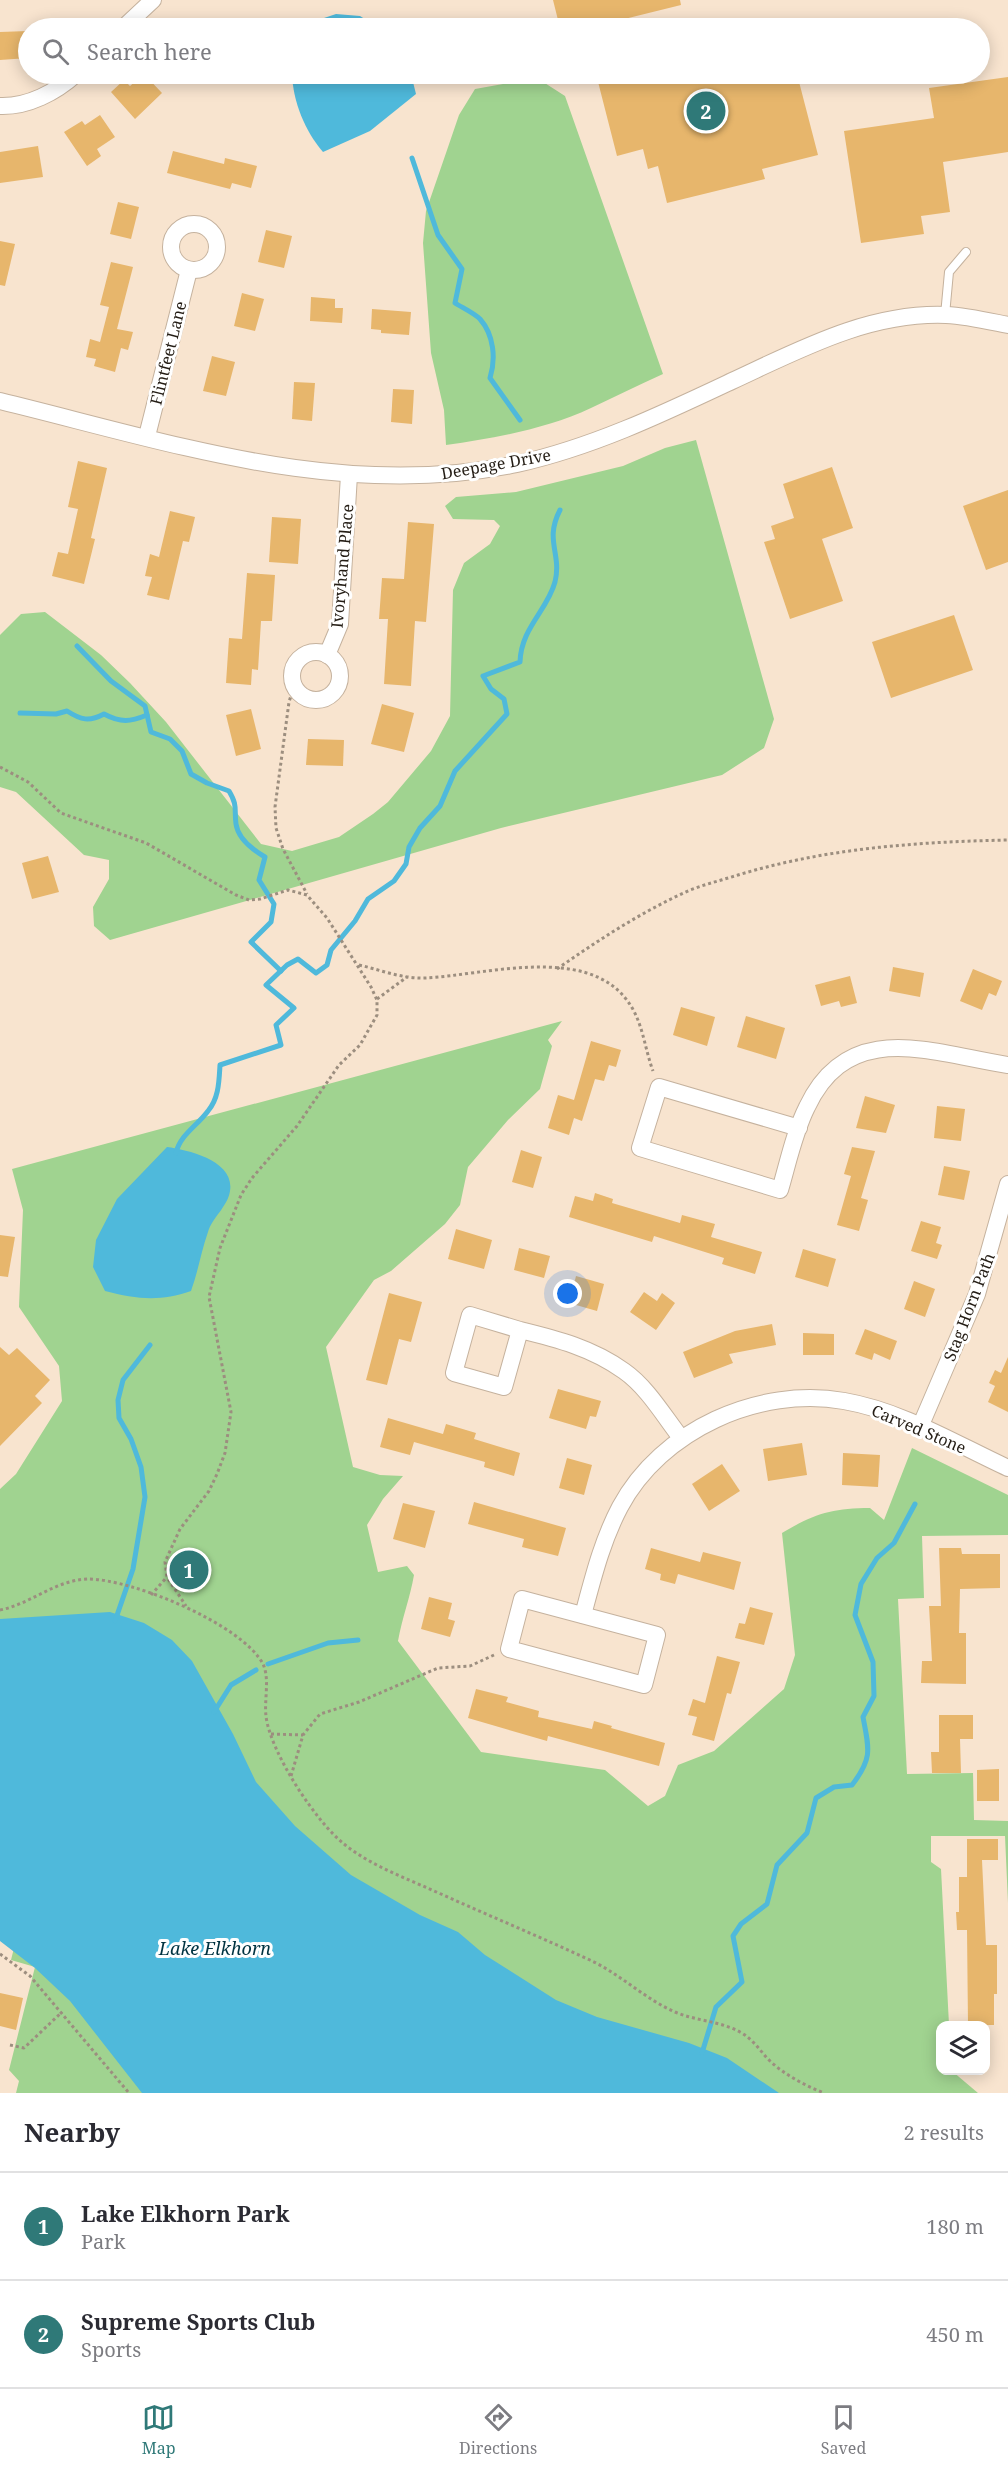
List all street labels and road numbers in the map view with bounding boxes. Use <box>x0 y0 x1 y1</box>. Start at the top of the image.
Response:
street label: Flintfeet Lane <box>144 299 192 407</box>
street label: Deepage Drive <box>439 444 553 484</box>
street label: Ivoryhand Place <box>326 503 358 629</box>
street label: Stag Horn Path <box>938 1250 1000 1364</box>
street label: Carved Stone <box>868 1399 970 1459</box>

